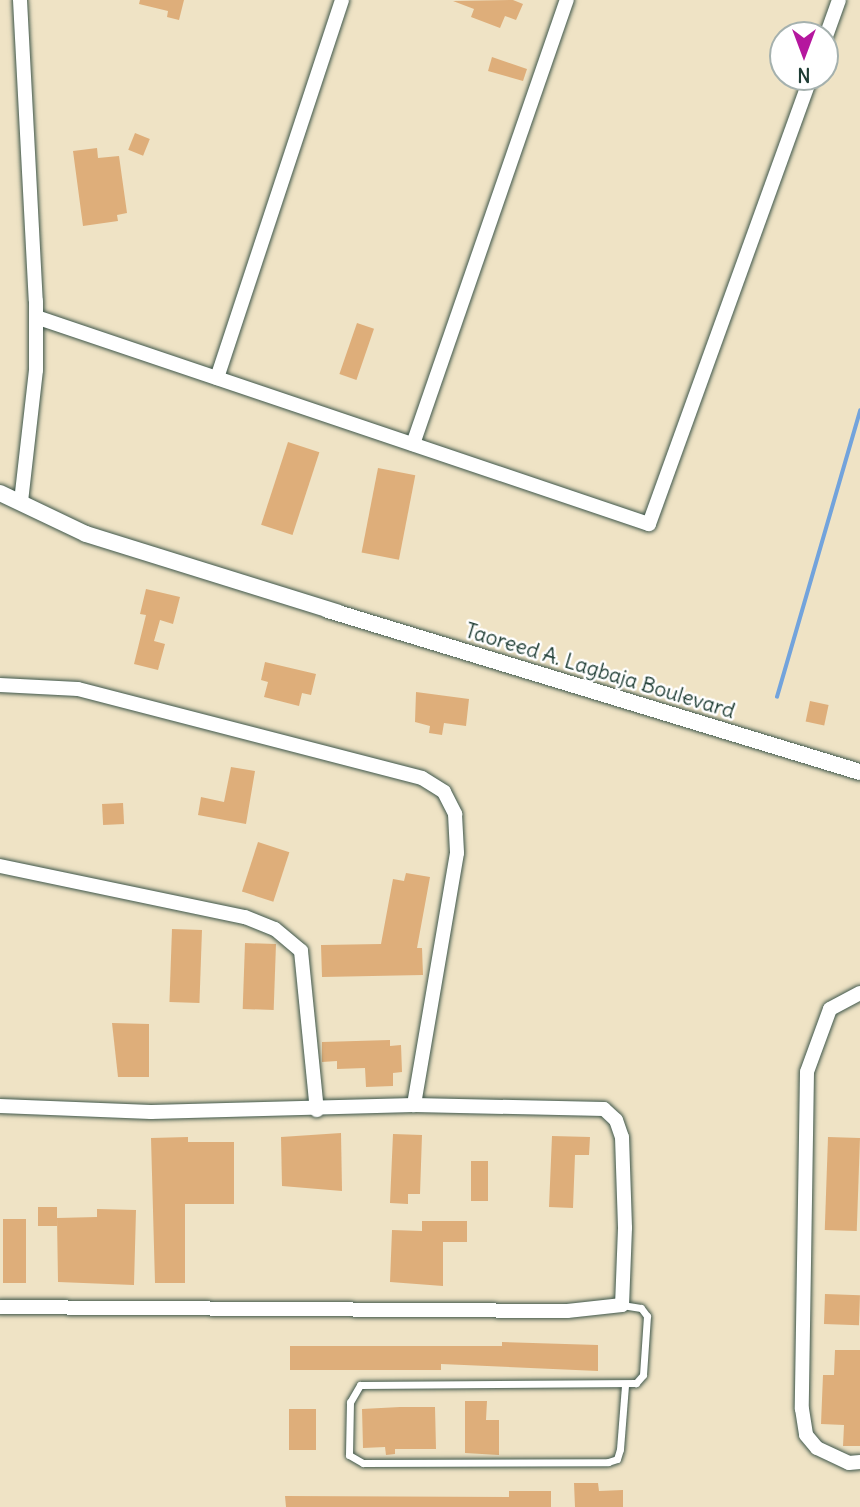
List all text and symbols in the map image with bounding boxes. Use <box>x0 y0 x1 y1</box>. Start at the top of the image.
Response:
north arrow <box>769 21 839 91</box>
text: N <box>797 63 811 87</box>
street label: Taoreed A. Lagbaja Boulevard <box>462 618 738 724</box>

